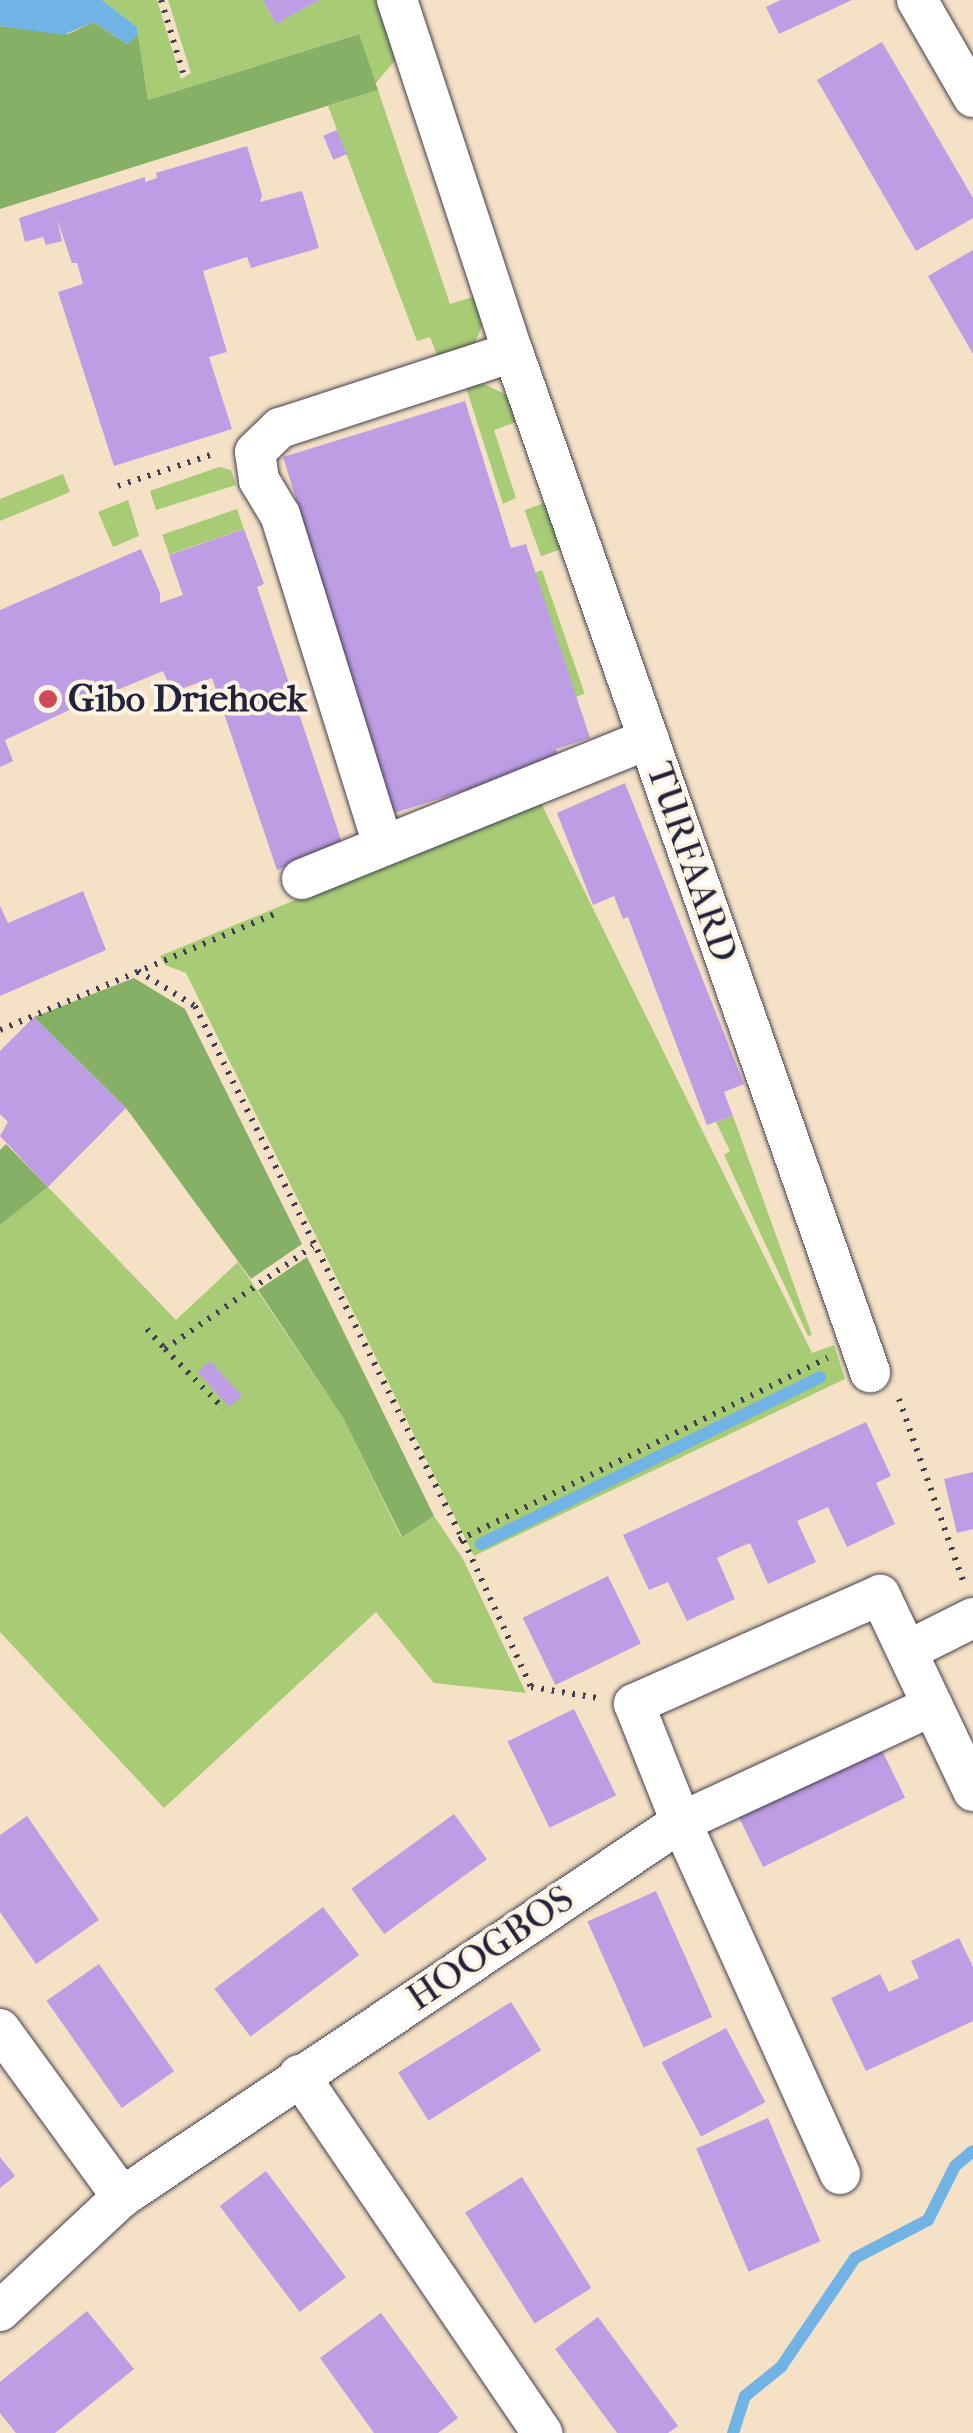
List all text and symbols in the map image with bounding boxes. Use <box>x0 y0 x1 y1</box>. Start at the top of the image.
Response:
place label: Gibo Driehoek <box>68 676 307 722</box>
marker: Gibo Driehoek <box>37 688 59 710</box>
street label: TURFAARD <box>637 756 747 968</box>
street label: HOOGBOS <box>398 1876 582 2020</box>

